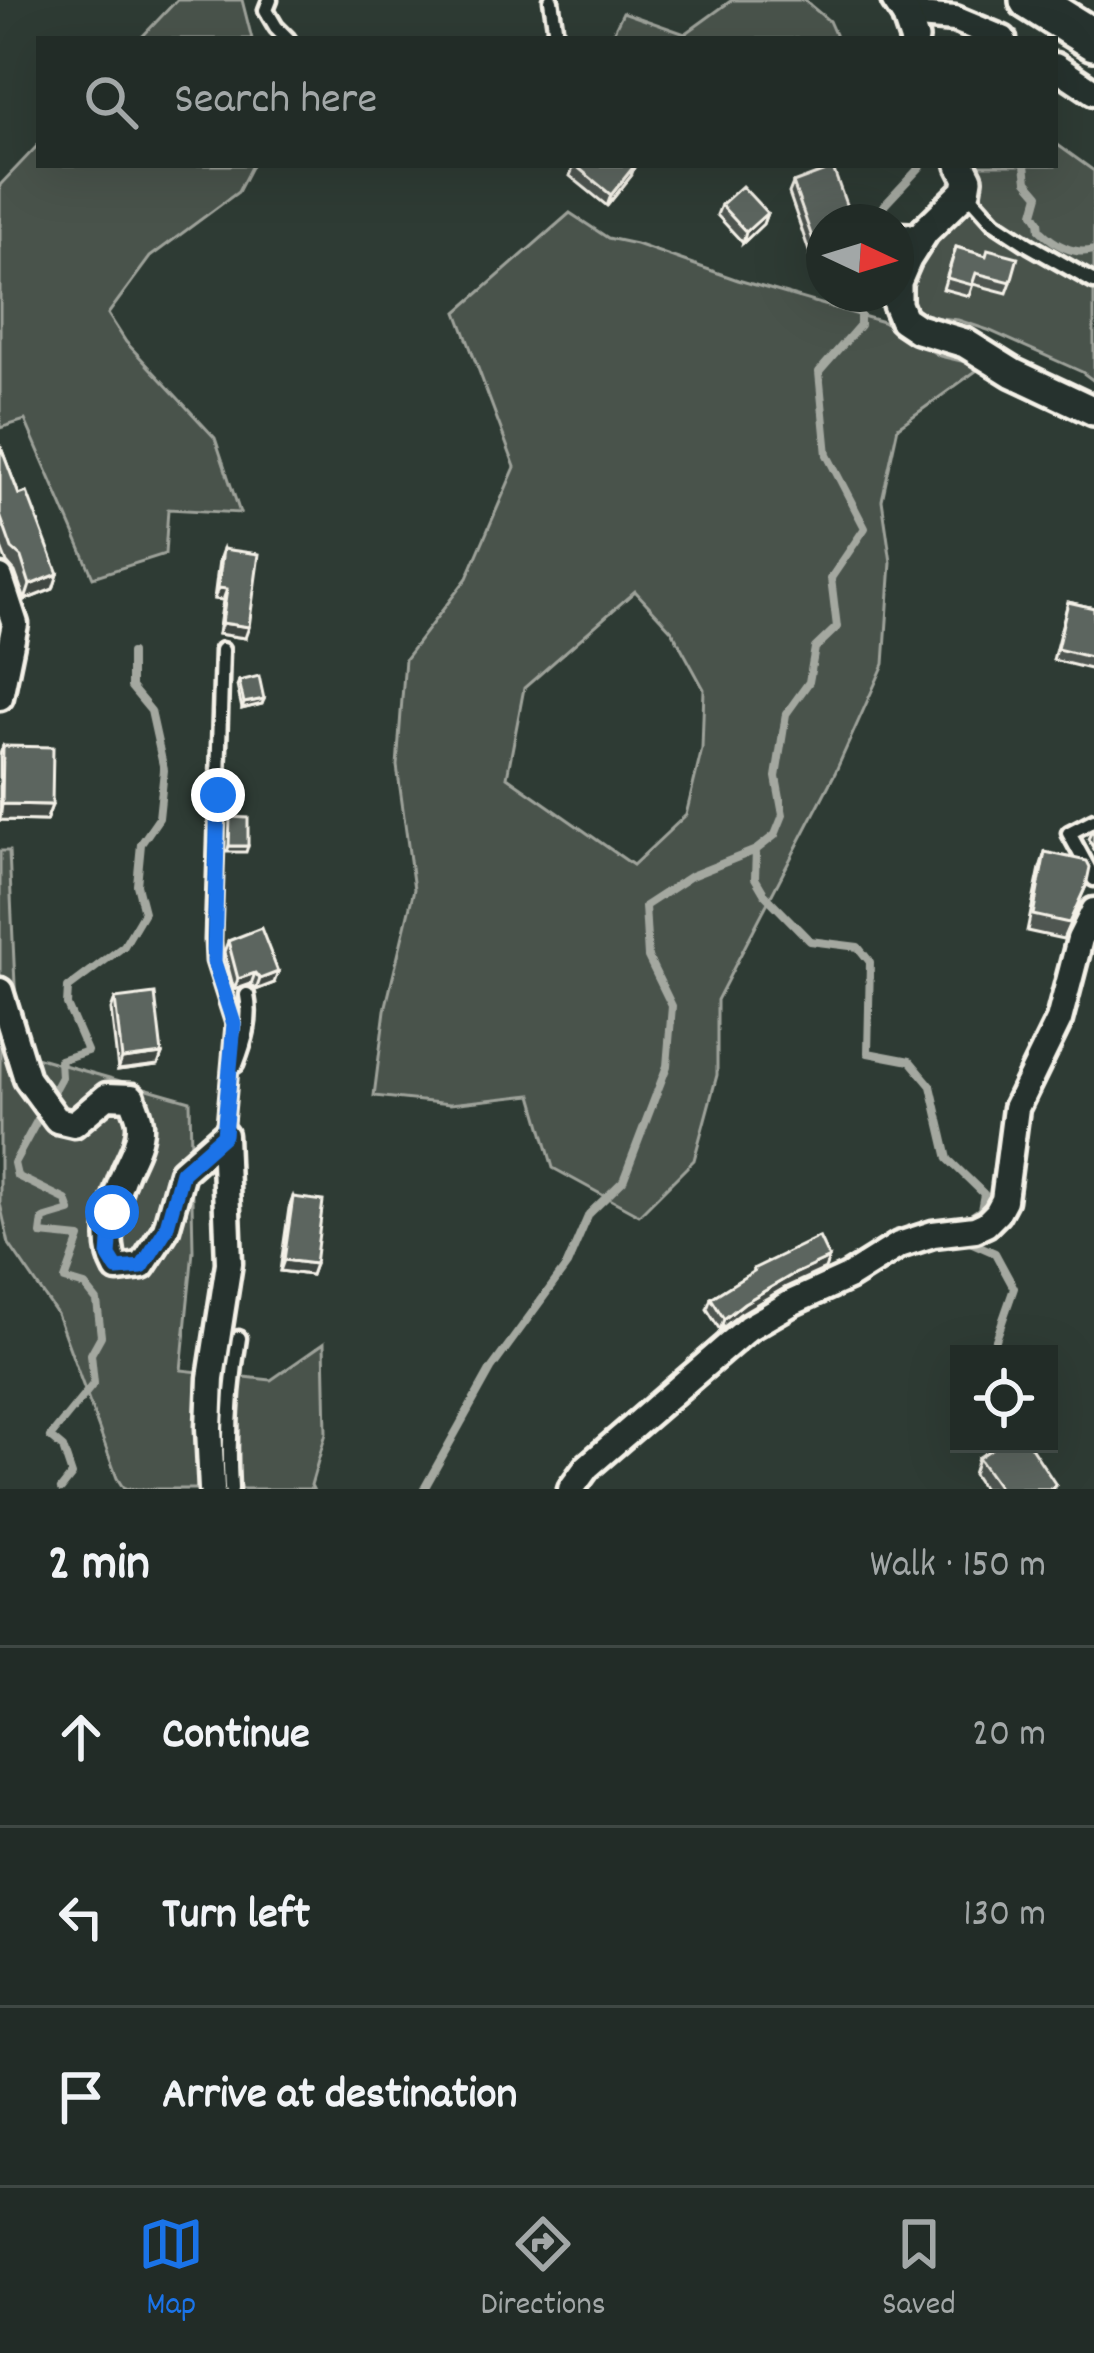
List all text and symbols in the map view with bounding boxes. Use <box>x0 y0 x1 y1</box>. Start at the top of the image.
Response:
search box <box>36 36 1058 168</box>
icon: search <box>78 69 144 135</box>
text: Search here <box>174 70 377 134</box>
north arrow <box>806 204 914 312</box>
route end <box>191 768 245 822</box>
route start <box>85 1185 139 1239</box>
map controls <box>950 1345 1058 1453</box>
button: locate <box>950 1345 1058 1453</box>
text: 2 min <box>48 1531 150 1603</box>
text: Walk · 150 m <box>870 1540 1046 1595</box>
icon: ahead <box>48 1704 114 1770</box>
text: Continue <box>162 1705 310 1769</box>
text: 20 m <box>972 1709 1046 1764</box>
icon: left <box>48 1884 114 1950</box>
text: Turn left <box>162 1885 310 1949</box>
text: 130 m <box>963 1889 1046 1944</box>
icon: arrive <box>48 2064 114 2130</box>
text: Arrive at destination <box>162 2065 517 2129</box>
tab: Map <box>138 2211 204 2330</box>
tab: Directions <box>481 2211 606 2330</box>
tab: Saved <box>882 2211 956 2330</box>

